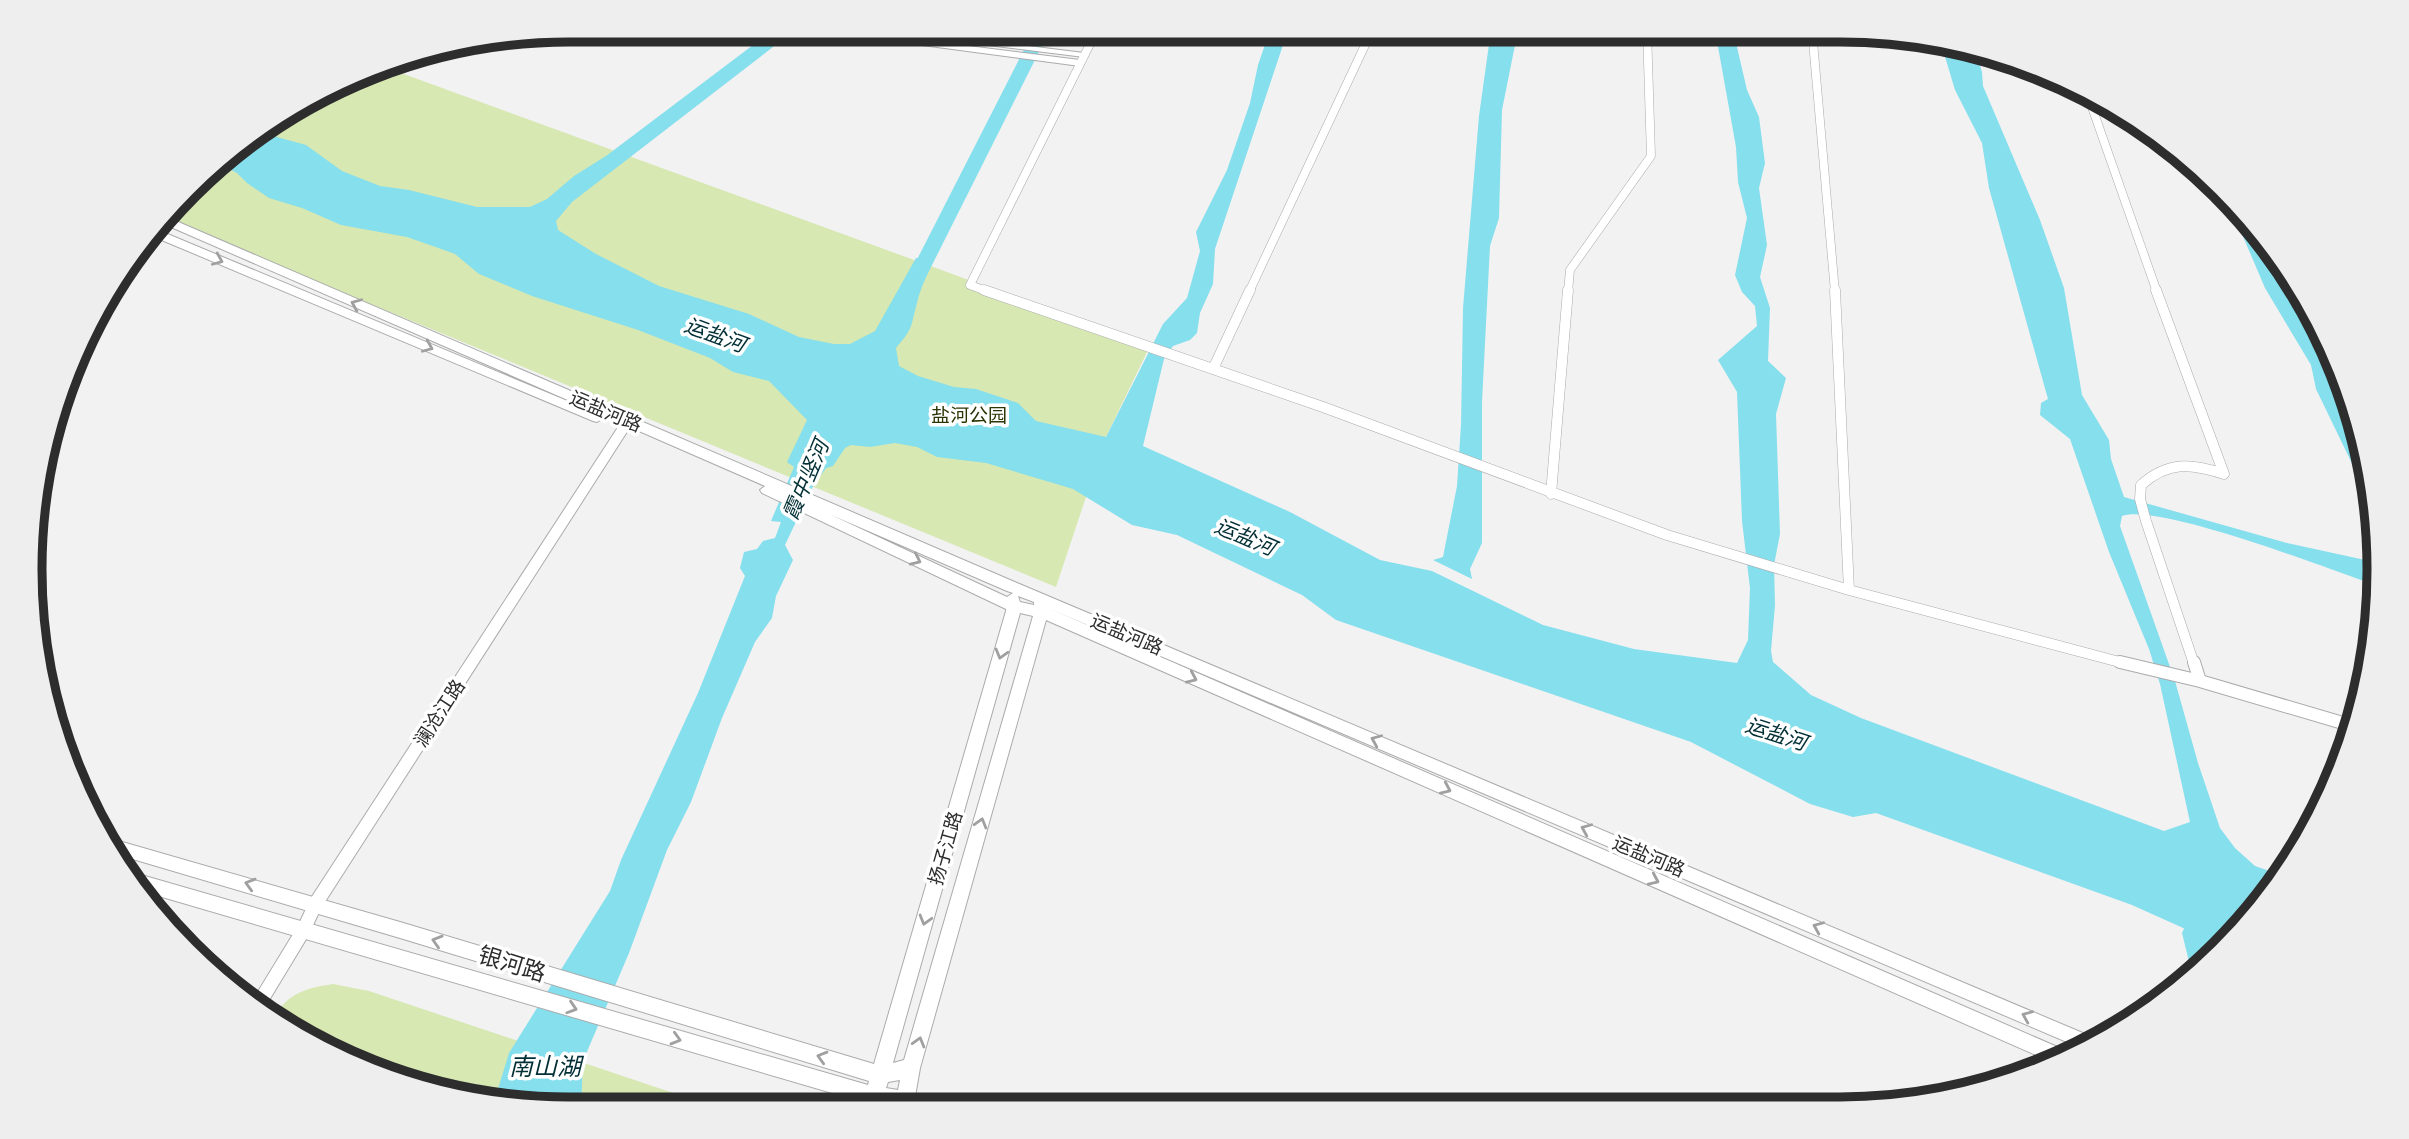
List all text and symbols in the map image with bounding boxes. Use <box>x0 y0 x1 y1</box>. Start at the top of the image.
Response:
one-way arrow <box>211 251 223 265</box>
one-way arrow <box>351 298 363 312</box>
water label: 运盐河 <box>682 313 752 357</box>
one-way arrow <box>421 339 433 353</box>
street label: 运盐河路 <box>567 387 645 436</box>
park label: 盐河公园 <box>931 405 1007 426</box>
water label: 霞中竖河 <box>779 433 834 523</box>
water label: 运盐河 <box>1212 514 1282 561</box>
one-way arrow <box>909 552 921 566</box>
street label: 运盐河路 <box>1088 610 1166 659</box>
one-way arrow <box>995 648 1009 660</box>
one-way arrow <box>1185 670 1197 684</box>
street label: 澜沧江路 <box>410 676 469 751</box>
water label: 运盐河 <box>1743 713 1813 755</box>
one-way arrow <box>1371 734 1384 748</box>
one-way arrow <box>1438 781 1451 795</box>
street label: 扬子江路 <box>925 809 966 888</box>
one-way arrow <box>973 817 987 829</box>
one-way arrow <box>1581 823 1593 837</box>
street label: 运盐河路 <box>1610 832 1688 881</box>
one-way arrow <box>1647 872 1659 886</box>
one-way arrow <box>244 878 256 893</box>
one-way arrow <box>918 913 933 925</box>
one-way arrow <box>1813 921 1825 935</box>
one-way arrow <box>432 935 444 949</box>
street label: 银河路 <box>475 941 549 987</box>
one-way arrow <box>565 1000 578 1014</box>
one-way arrow <box>2022 1010 2035 1024</box>
one-way arrow <box>669 1031 681 1045</box>
one-way arrow <box>910 1036 925 1048</box>
one-way arrow <box>816 1051 828 1066</box>
water label: 南山湖 <box>509 1053 585 1080</box>

